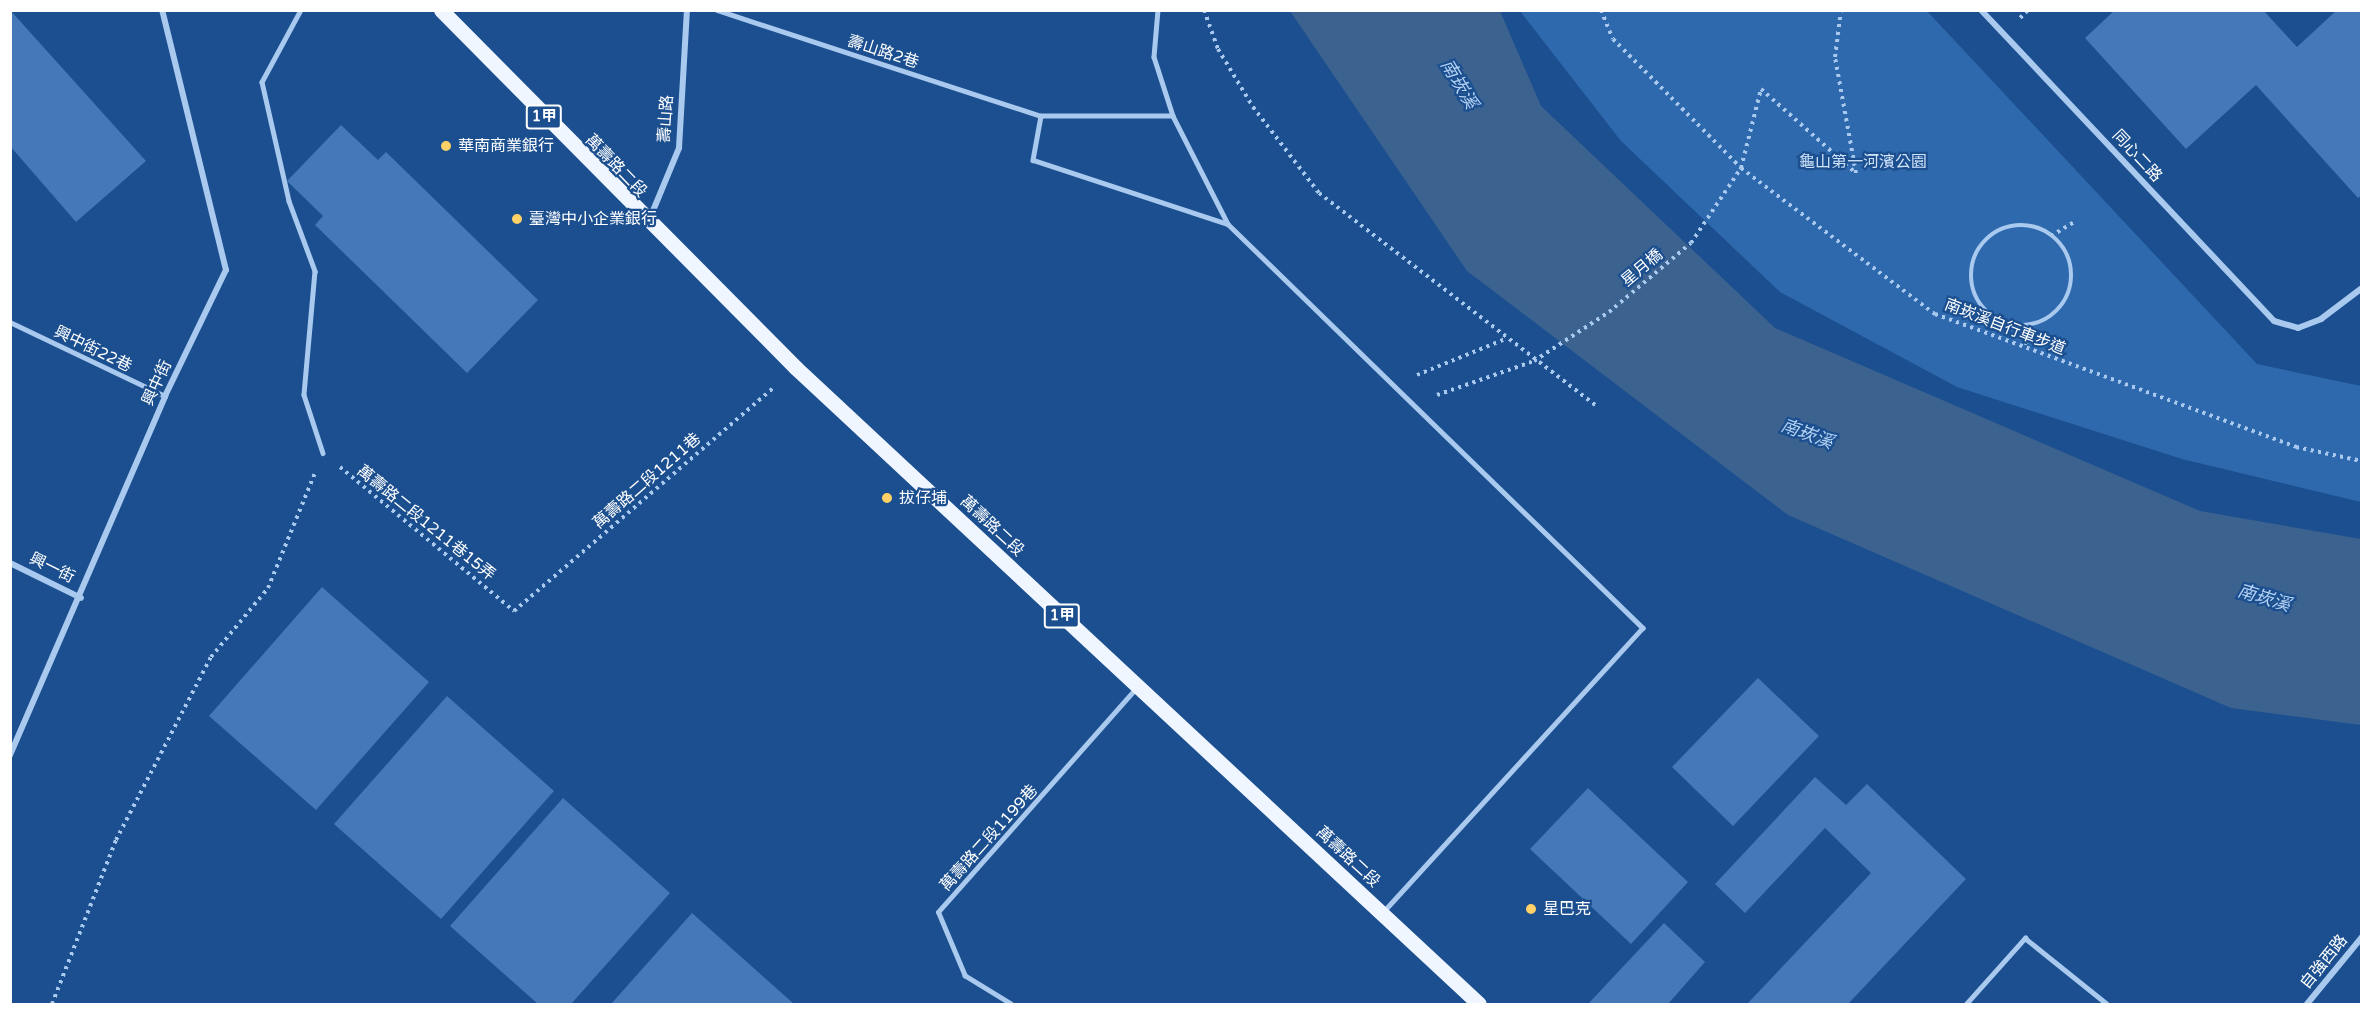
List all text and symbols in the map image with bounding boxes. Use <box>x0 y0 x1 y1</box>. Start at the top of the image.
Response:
street label: 壽山路2巷 <box>845 31 921 73</box>
water label: 南崁溪 <box>1436 55 1482 113</box>
street label: 壽山路 <box>655 94 677 144</box>
road number: 1甲 <box>524 105 564 129</box>
street label: 同心二路 <box>2108 126 2166 186</box>
street label: 萬壽路二段 <box>581 131 651 201</box>
place label: 華南商業銀行 <box>458 136 554 156</box>
marker: 華南商業銀行 <box>439 139 453 153</box>
park label: 龜山第一河濱公園 <box>1799 152 1927 172</box>
place label: 臺灣中小企業銀行 <box>529 209 657 229</box>
marker: 臺灣中小企業銀行 <box>510 212 524 226</box>
street label: 星月橋 <box>1617 245 1667 291</box>
street label: 南崁溪自行車步道 <box>1942 295 2068 359</box>
street label: 興中街22巷 <box>51 322 135 376</box>
street label: 興中街 <box>138 357 176 409</box>
water label: 南崁溪 <box>1778 415 1836 453</box>
street label: 萬壽路二段1211巷 <box>589 429 705 533</box>
street label: 萬壽路二段1211巷15弄 <box>353 461 499 585</box>
place label: 拔仔埔 <box>899 488 947 508</box>
marker: 拔仔埔 <box>880 491 894 505</box>
street label: 萬壽路二段 <box>956 492 1028 560</box>
street label: 興一街 <box>26 549 78 587</box>
water label: 南崁溪 <box>2235 580 2293 616</box>
road number: 1甲 <box>1042 604 1082 628</box>
street label: 萬壽路二段1199巷 <box>936 781 1042 895</box>
street label: 萬壽路二段 <box>1312 823 1384 891</box>
place label: 星巴克 <box>1543 899 1591 919</box>
marker: 星巴克 <box>1524 902 1538 916</box>
street label: 自強西路 <box>2296 931 2352 993</box>

